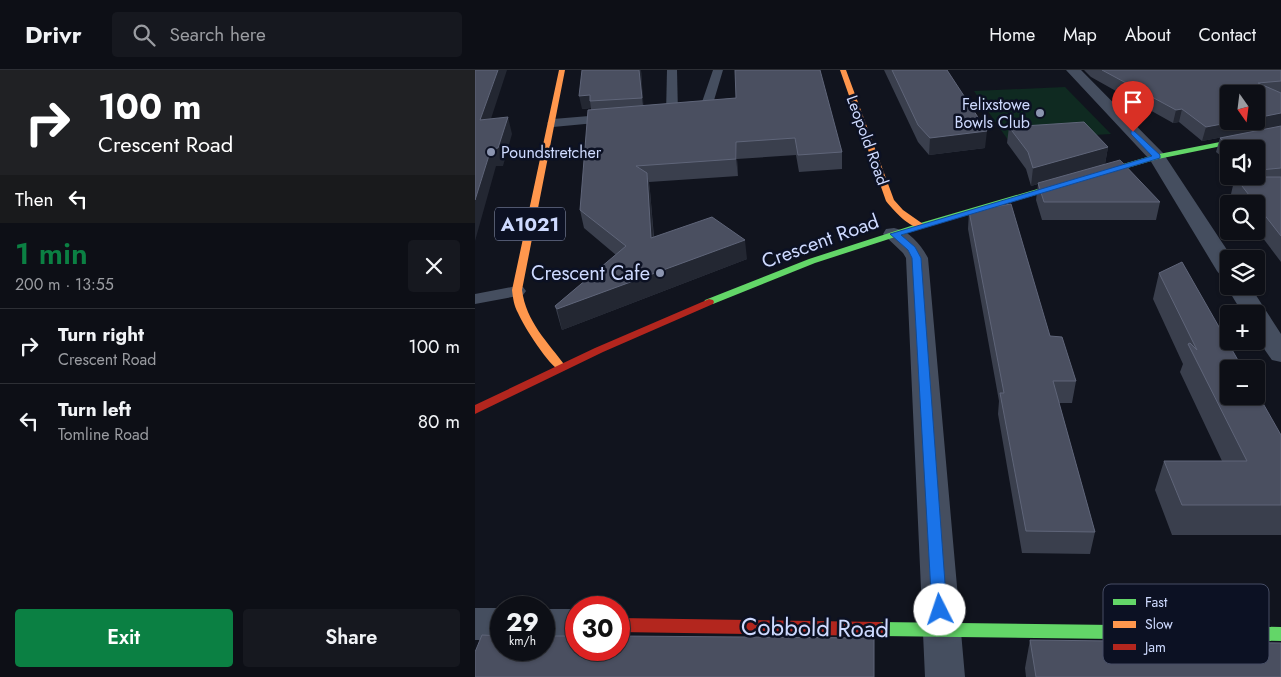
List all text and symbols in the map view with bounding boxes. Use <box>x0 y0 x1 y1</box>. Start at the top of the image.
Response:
search box <box>112 12 462 57</box>
text: Drivr <box>25 17 82 52</box>
icon: search <box>130 21 158 49</box>
text: Search here <box>170 21 266 48</box>
text: Home <box>989 22 1035 48</box>
text: Map <box>1063 22 1097 48</box>
text: About <box>1125 22 1170 48</box>
text: Contact <box>1198 22 1256 48</box>
pin <box>1112 81 1154 132</box>
text: 100 m <box>98 82 201 132</box>
north arrow <box>1220 85 1265 130</box>
map controls <box>1220 85 1265 405</box>
icon: arrive <box>1119 88 1147 116</box>
icon: right <box>15 90 80 155</box>
street label: Leopold Road <box>841 92 894 188</box>
place label: Felixstowe Bowls Club <box>955 93 1030 134</box>
marker: Felixstowe Bowls Club <box>1034 107 1046 119</box>
text: Crescent Road <box>98 128 233 160</box>
button: sound <box>1220 140 1265 185</box>
place label: Poundstretcher <box>501 141 602 164</box>
marker: Poundstretcher <box>485 146 497 158</box>
icon: left <box>64 185 92 213</box>
text: Then <box>15 186 54 213</box>
button: search <box>1220 195 1265 240</box>
street label: Crescent Road <box>757 207 883 276</box>
road number: A1021 <box>495 208 565 240</box>
text: 1 min <box>15 232 88 275</box>
button: close <box>408 240 460 292</box>
button: layers <box>1220 250 1265 295</box>
place label: Crescent Cafe <box>531 259 650 288</box>
marker: Crescent Cafe <box>654 267 666 279</box>
text: 200 m · 13:55 <box>15 273 114 296</box>
button: + <box>1220 305 1265 350</box>
text: Turn right <box>58 321 144 348</box>
icon: right <box>15 332 43 360</box>
text: 100 m <box>408 333 460 360</box>
text: Crescent Road <box>58 348 156 371</box>
button: − <box>1220 360 1265 405</box>
text: Turn left <box>58 396 131 423</box>
icon: left <box>15 407 43 435</box>
text: 80 m <box>418 408 460 435</box>
text: Tomline Road <box>58 423 149 446</box>
position arrow <box>913 583 965 635</box>
legend <box>1103 584 1269 664</box>
text: Fast <box>1145 592 1168 612</box>
speed limit sign: 30 <box>565 596 630 661</box>
text: 29 <box>506 604 539 640</box>
button: Exit <box>15 609 233 667</box>
button: Share <box>243 609 460 667</box>
street label: Cobbold Road <box>741 609 889 646</box>
text: Slow <box>1145 614 1173 634</box>
text: km/h <box>509 632 536 650</box>
text: Jam <box>1143 637 1166 657</box>

